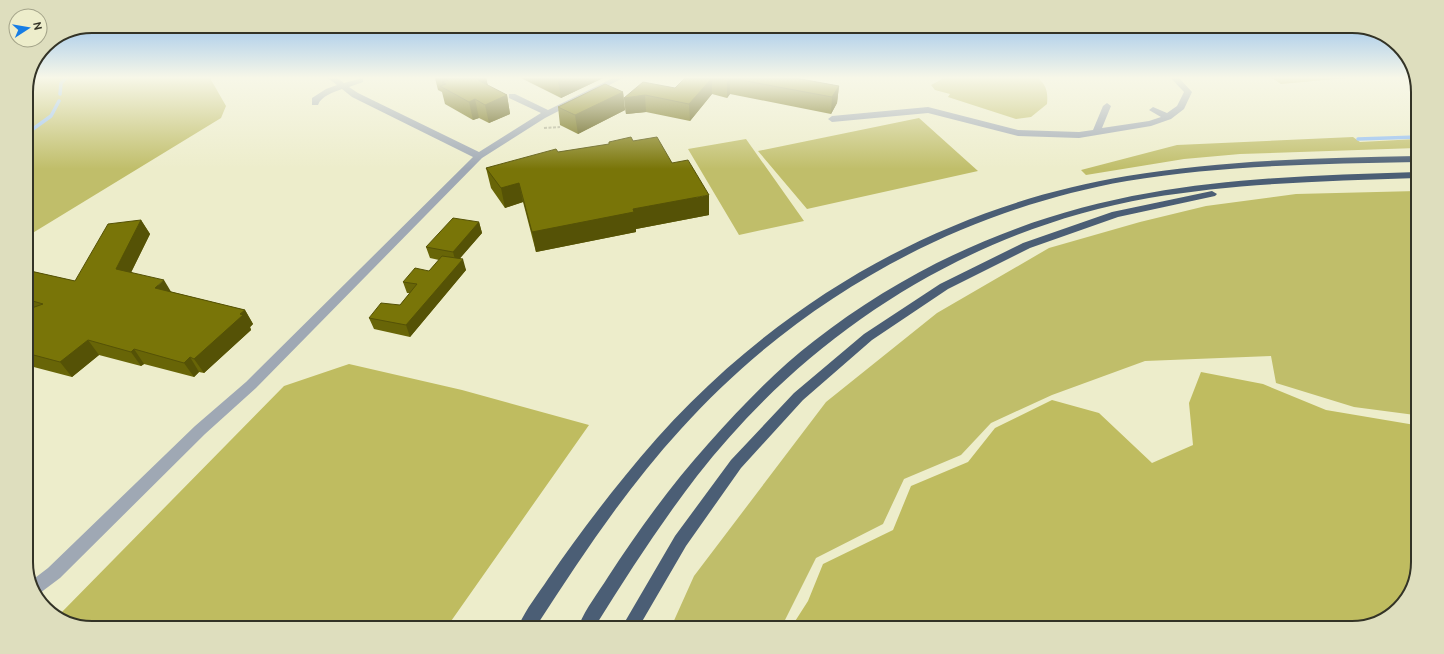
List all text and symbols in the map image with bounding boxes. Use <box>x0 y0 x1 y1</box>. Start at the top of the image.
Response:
north arrow <box>8 8 48 48</box>
text: N <box>31 21 45 31</box>

